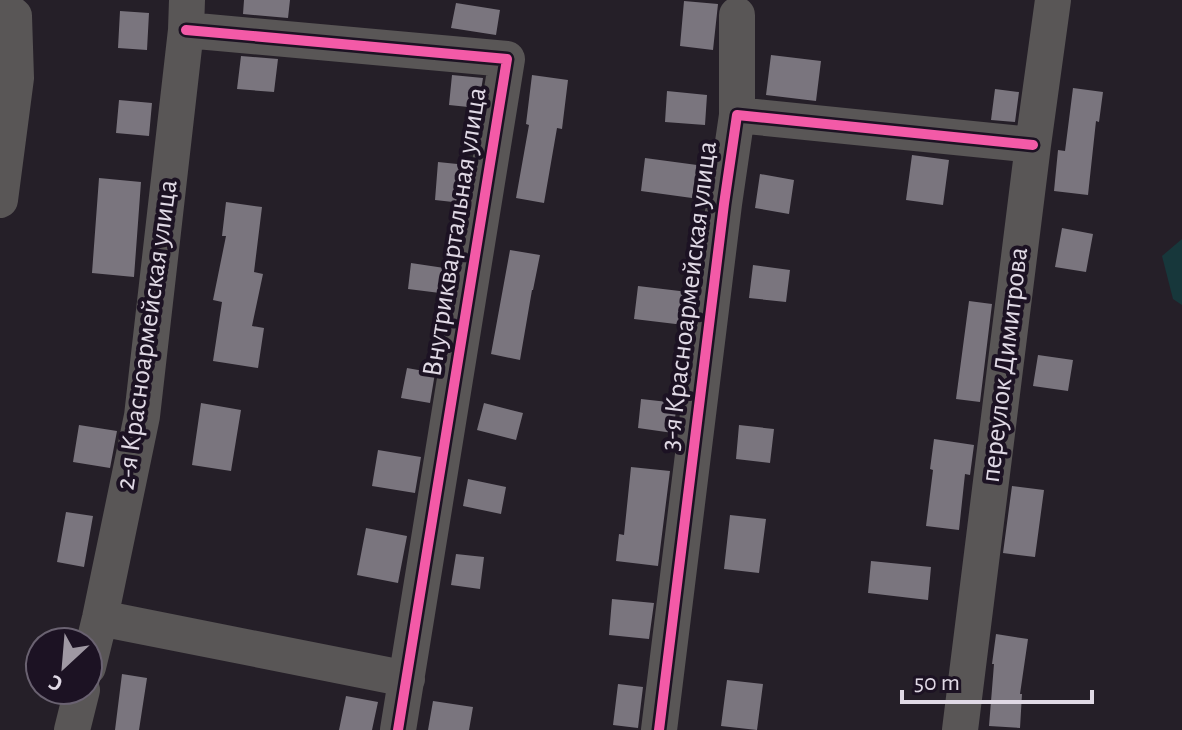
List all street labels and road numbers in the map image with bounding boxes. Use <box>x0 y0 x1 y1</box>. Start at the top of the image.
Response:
street label: Внутриквартальная улица <box>418 85 492 379</box>
street label: 3-я Красноармейская улица <box>656 139 722 452</box>
street label: 2-я Красноармейская улица <box>111 178 183 492</box>
street label: переулок Димитрова <box>977 245 1033 484</box>

